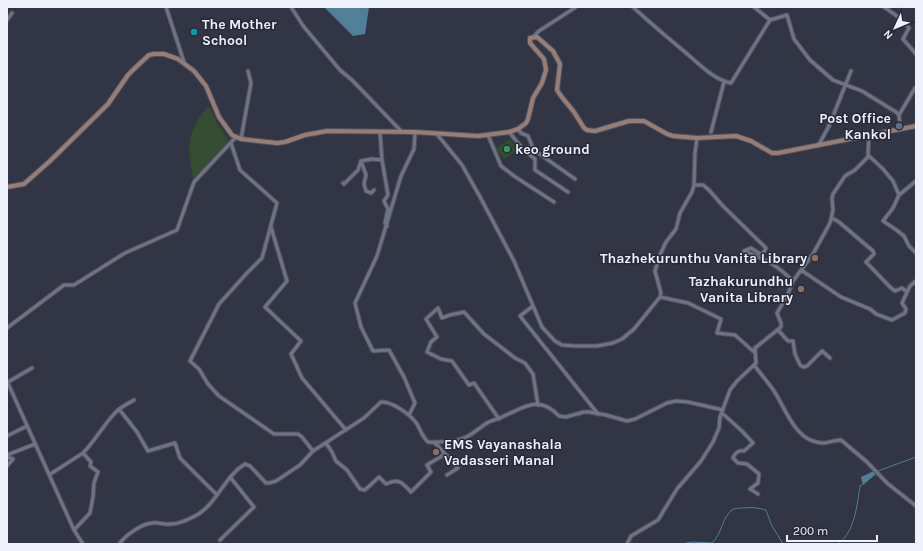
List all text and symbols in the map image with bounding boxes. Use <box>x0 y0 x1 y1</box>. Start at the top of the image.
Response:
north arrow <box>875 8 915 48</box>
place label: The Mother School <box>202 16 277 49</box>
marker: The Mother School <box>189 27 199 37</box>
text: N <box>881 27 896 42</box>
place label: Post Office Kankol <box>819 110 891 143</box>
marker: Post Office Kankol <box>894 121 904 131</box>
place label: keo ground <box>515 141 590 158</box>
marker: keo ground <box>502 144 512 154</box>
place label: Thazhekurunthu Vanita Library <box>600 250 807 267</box>
marker: Thazhekurunthu Vanita Library <box>810 253 820 263</box>
place label: Tazhakurundhu Vanita Library <box>689 273 793 306</box>
marker: Tazhakurundhu Vanita Library <box>796 284 806 294</box>
place label: EMS Vayanashala Vadasseri Manal <box>444 436 562 469</box>
marker: EMS Vayanashala Vadasseri Manal <box>431 447 441 457</box>
scale bar <box>787 517 877 543</box>
text: 200 m <box>793 524 828 538</box>

